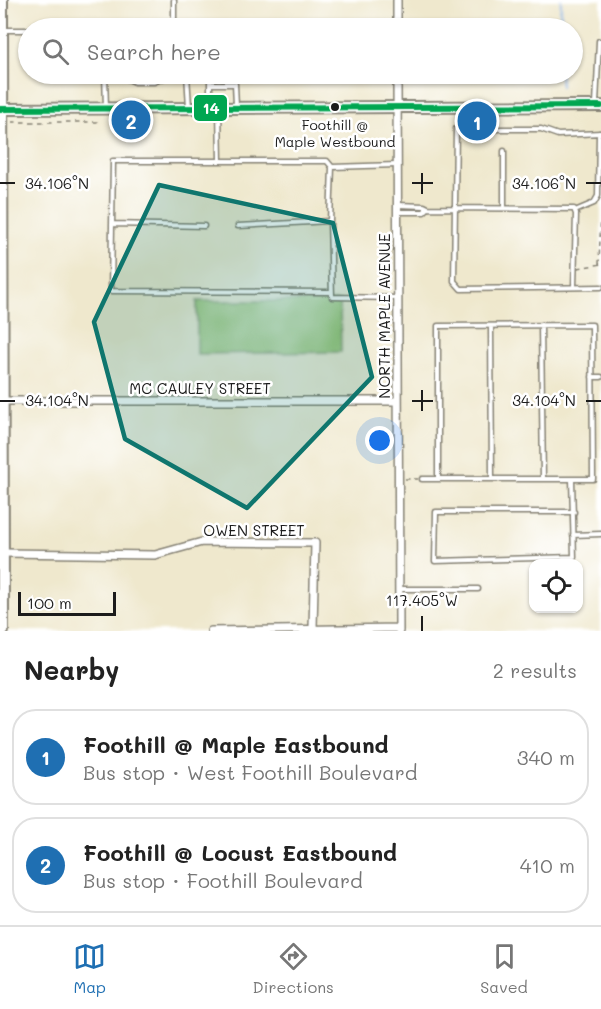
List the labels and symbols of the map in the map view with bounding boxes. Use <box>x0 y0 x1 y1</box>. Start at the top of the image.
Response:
line badge: 14 <box>193 94 228 122</box>
text: 14 <box>202 97 220 118</box>
pin: 2 <box>112 98 150 142</box>
pin: 1 <box>458 98 496 144</box>
marker: Foothill @ Maple Westbound <box>329 101 341 113</box>
place label: Foothill @ Maple Westbound <box>275 115 395 151</box>
text: 34.106°N <box>25 173 89 193</box>
text: 34.106°N <box>512 173 576 193</box>
street label: NORTH MAPLE AVENUE <box>374 233 394 399</box>
street label: MC CAULEY STREET <box>129 378 271 398</box>
text: 34.104°N <box>25 390 89 410</box>
text: 34.104°N <box>512 390 576 410</box>
your location <box>365 426 394 455</box>
street label: OWEN STREET <box>203 520 305 540</box>
scale bar <box>18 589 116 616</box>
text: 117.405°W <box>386 590 458 610</box>

